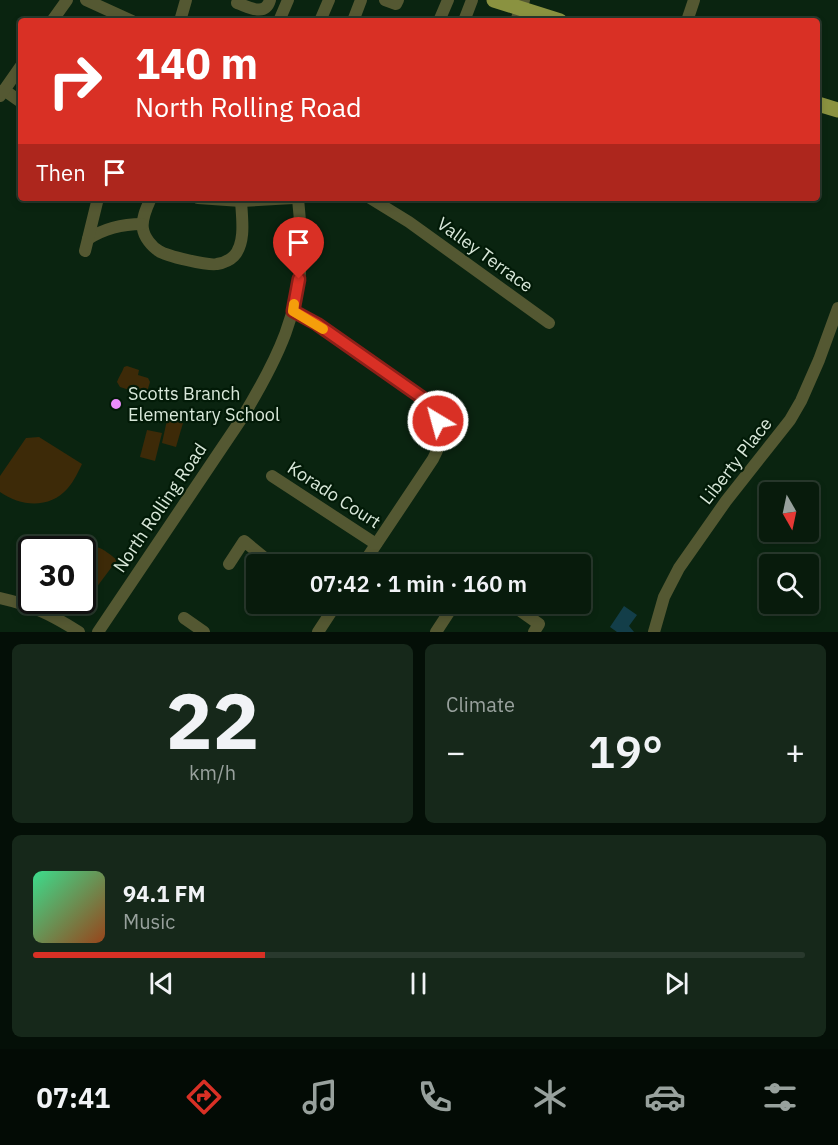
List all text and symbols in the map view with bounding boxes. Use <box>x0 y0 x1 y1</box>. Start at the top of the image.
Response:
text: 140 m <box>135 36 258 91</box>
icon: right <box>36 42 114 120</box>
text: North Rolling Road <box>135 89 362 124</box>
icon: arrive <box>98 156 131 189</box>
text: Then <box>36 158 86 187</box>
street label: Valley Terrace <box>433 212 538 297</box>
pin <box>273 217 324 279</box>
icon: arrive <box>282 226 315 259</box>
place label: Scotts Branch Elementary School <box>128 382 280 426</box>
position arrow <box>406 389 470 453</box>
marker: Scotts Branch Elementary School <box>109 397 123 411</box>
street label: Liberty Place <box>694 412 777 509</box>
street label: North Rolling Road <box>108 439 211 577</box>
street label: Korado Court <box>283 456 385 533</box>
north arrow <box>759 482 819 542</box>
map controls <box>759 482 819 614</box>
speed limit sign: 30 <box>18 536 96 614</box>
button: search <box>759 554 819 614</box>
text: 07:42 · 1 min · 160 m <box>310 569 527 598</box>
text: 22 <box>166 669 259 770</box>
text: Climate <box>446 691 515 718</box>
text: 19° <box>588 722 663 780</box>
text: − <box>446 730 466 773</box>
text: + <box>785 730 805 773</box>
text: km/h <box>189 759 236 786</box>
text: 94.1 FM <box>123 879 206 908</box>
text: Music <box>123 908 175 935</box>
icon: previous <box>145 967 178 1000</box>
icon: pause <box>402 967 435 1000</box>
icon: next <box>660 967 693 1000</box>
icon: directions <box>183 1076 225 1118</box>
icon: music <box>299 1076 341 1118</box>
icon: phone <box>414 1076 456 1118</box>
icon: climate <box>529 1076 571 1118</box>
icon: car <box>644 1076 686 1118</box>
icon: filters <box>759 1076 801 1118</box>
text: 07:41 <box>37 1080 110 1115</box>

